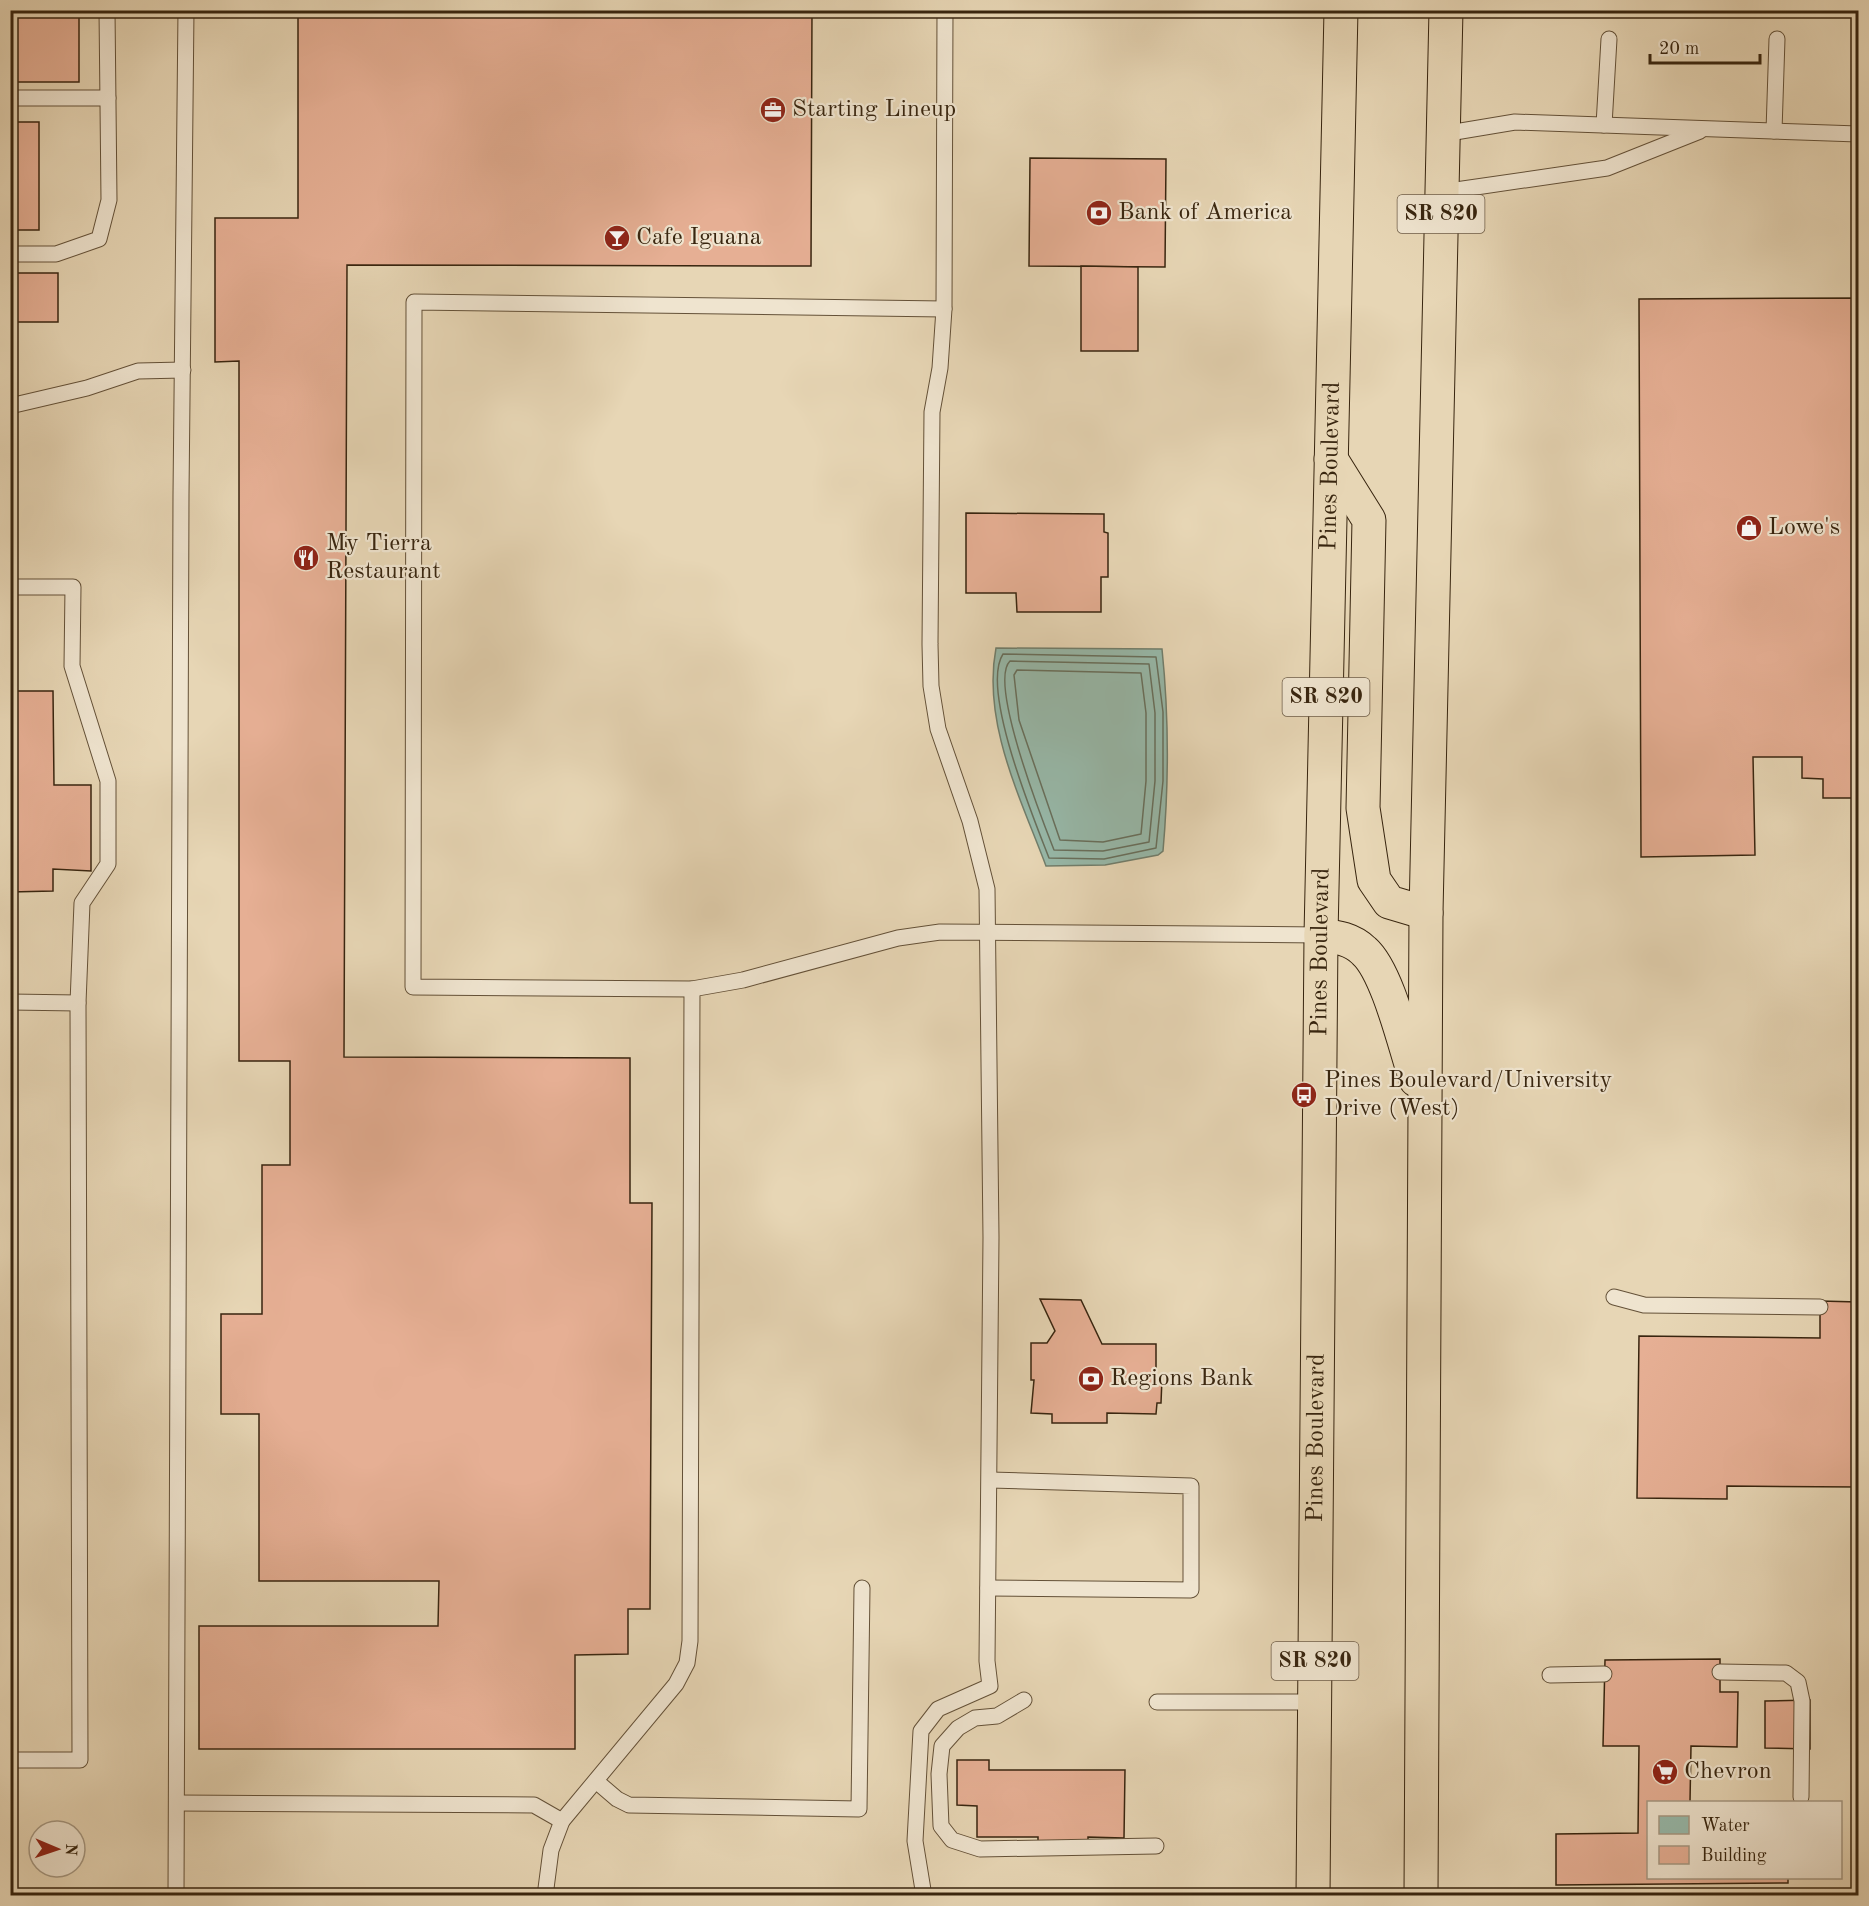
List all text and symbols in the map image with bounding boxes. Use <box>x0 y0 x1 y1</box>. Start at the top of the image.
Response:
scale bar <box>1650 27 1760 65</box>
text: 20 m <box>1659 40 1699 58</box>
office icon: Starting Lineup <box>758 95 788 125</box>
place label: Starting Lineup <box>792 98 956 122</box>
road number: SR 820 <box>1398 195 1484 233</box>
bank icon: Bank of America <box>1084 198 1114 228</box>
place label: Bank of America <box>1118 201 1292 225</box>
bar icon: Cafe Iguana <box>602 223 632 253</box>
place label: Cafe Iguana <box>636 226 762 250</box>
street label: Pines Boulevard <box>1317 381 1345 551</box>
shop icon: Lowe's <box>1734 513 1764 543</box>
place label: Lowe's <box>1768 516 1840 540</box>
place label: My Tierra Restaurant <box>326 532 441 584</box>
restaurant icon: My Tierra Restaurant <box>291 543 321 573</box>
road number: SR 820 <box>1282 678 1370 716</box>
street label: Pines Boulevard <box>1308 867 1334 1037</box>
place label: Pines Boulevard/University Drive (West) <box>1324 1069 1613 1121</box>
bus stop icon: Pines Boulevard/University Drive (West) <box>1289 1080 1319 1110</box>
street label: Pines Boulevard <box>1304 1353 1330 1523</box>
bank icon: Regions Bank <box>1076 1364 1106 1394</box>
place label: Regions Bank <box>1110 1367 1254 1391</box>
road number: SR 820 <box>1272 1642 1358 1680</box>
supermarket icon: Chevron <box>1650 1757 1680 1787</box>
place label: Chevron <box>1684 1760 1772 1784</box>
legend <box>1647 1801 1842 1879</box>
text: Water <box>1701 1817 1750 1835</box>
north arrow <box>27 1819 87 1879</box>
text: N <box>62 1843 78 1857</box>
text: Building <box>1701 1847 1767 1865</box>

